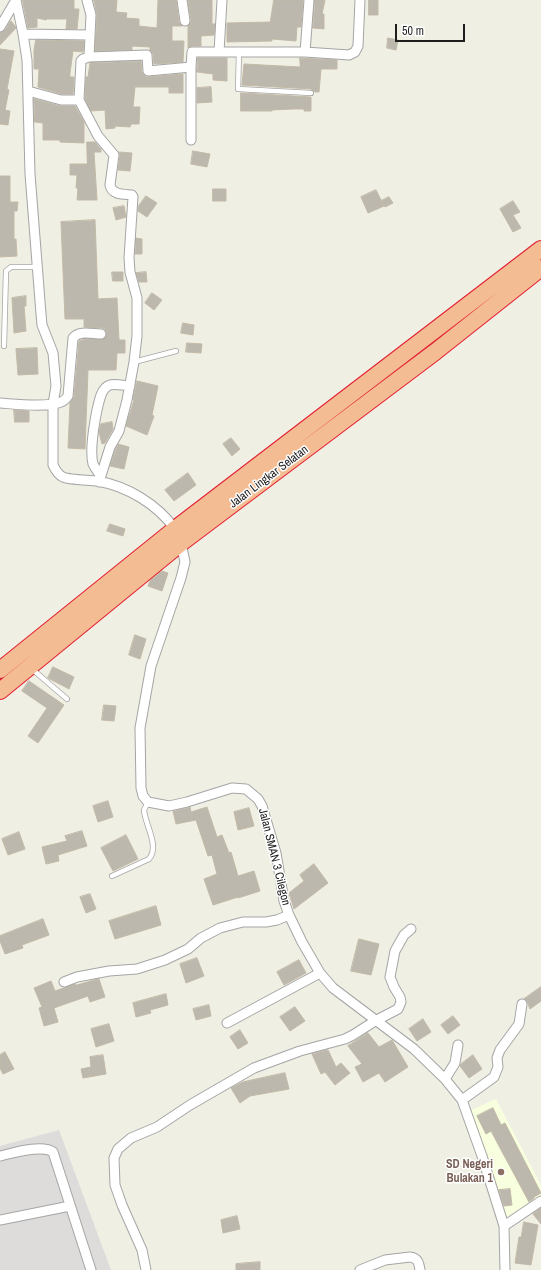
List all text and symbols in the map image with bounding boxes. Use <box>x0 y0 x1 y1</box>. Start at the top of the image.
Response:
scale bar <box>397 16 467 42</box>
text: 50 m <box>402 23 424 39</box>
street label: Jalan Lingkar Selatan <box>227 443 311 511</box>
street label: Jalan SMAN 3 Cilegon <box>255 807 293 907</box>
place label: SD Negeri Bulakan 1 <box>446 1158 493 1186</box>
marker: SD Negeri Bulakan 1 <box>496 1167 506 1177</box>

